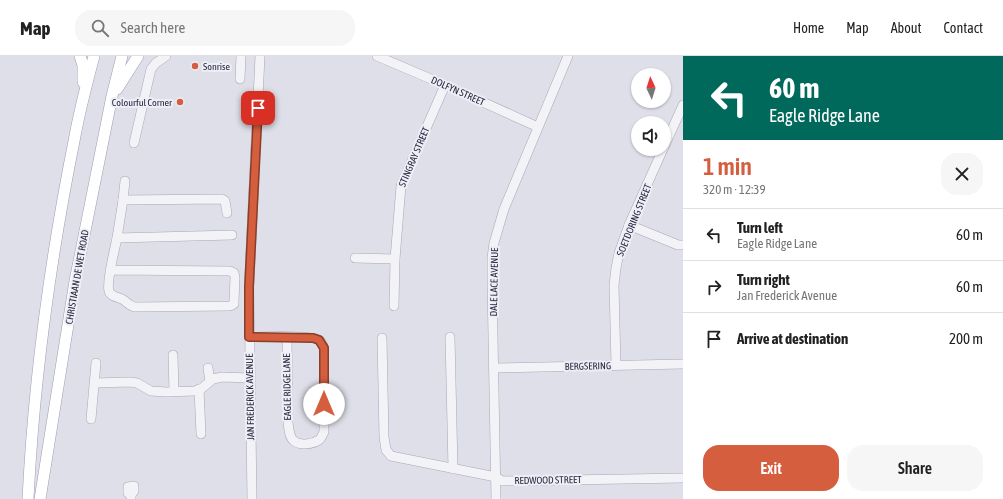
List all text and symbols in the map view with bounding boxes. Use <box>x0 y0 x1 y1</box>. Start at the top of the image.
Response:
search box <box>75 10 355 46</box>
text: Map <box>20 17 51 39</box>
icon: search <box>89 17 111 39</box>
text: Search here <box>121 19 185 36</box>
text: Home <box>793 20 824 36</box>
text: Map <box>846 20 869 36</box>
text: About <box>891 20 922 36</box>
text: Contact <box>944 20 983 36</box>
marker: Sonrise <box>190 61 200 71</box>
place label: Sonrise <box>203 61 231 72</box>
north arrow <box>631 68 671 108</box>
map controls <box>631 68 671 156</box>
icon: left <box>703 72 755 124</box>
text: 60 m <box>769 72 819 104</box>
street label: DOLFYN STREET <box>429 74 487 108</box>
pin <box>241 91 275 125</box>
place label: Colourful Corner <box>112 97 173 108</box>
marker: Colourful Corner <box>175 97 185 107</box>
icon: arrive <box>247 97 269 119</box>
text: Eagle Ridge Lane <box>769 105 880 126</box>
button: sound <box>631 116 671 156</box>
street label: STINGRAY STREET <box>396 125 432 189</box>
text: 1 min <box>703 153 752 180</box>
button: close <box>941 153 983 195</box>
street label: SOETDORING STREET <box>615 182 654 258</box>
text: 320 m · 12:39 <box>703 182 766 197</box>
text: Turn left <box>737 219 783 236</box>
icon: left <box>703 224 725 246</box>
text: 60 m <box>956 226 983 243</box>
street label: CHRISTIAAN DE WET ROAD <box>63 228 91 325</box>
text: Eagle Ridge Lane <box>737 236 817 251</box>
street label: DALE LACE AVENUE <box>488 247 500 317</box>
text: Turn right <box>737 271 790 288</box>
icon: right <box>703 276 725 298</box>
text: 60 m <box>956 278 983 295</box>
text: Jan Frederick Avenue <box>737 288 837 303</box>
icon: arrive <box>703 328 725 350</box>
text: Arrive at destination <box>737 330 848 347</box>
text: 200 m <box>949 330 983 347</box>
street label: JAN FREDERICK AVENUE <box>244 353 256 440</box>
street label: EAGLE RIDGE LANE <box>281 353 293 421</box>
street label: BERGSERING <box>565 360 611 372</box>
position arrow <box>303 383 345 425</box>
button: Exit <box>703 445 839 491</box>
button: Share <box>847 445 983 491</box>
street label: REDWOOD STREET <box>514 474 582 486</box>

